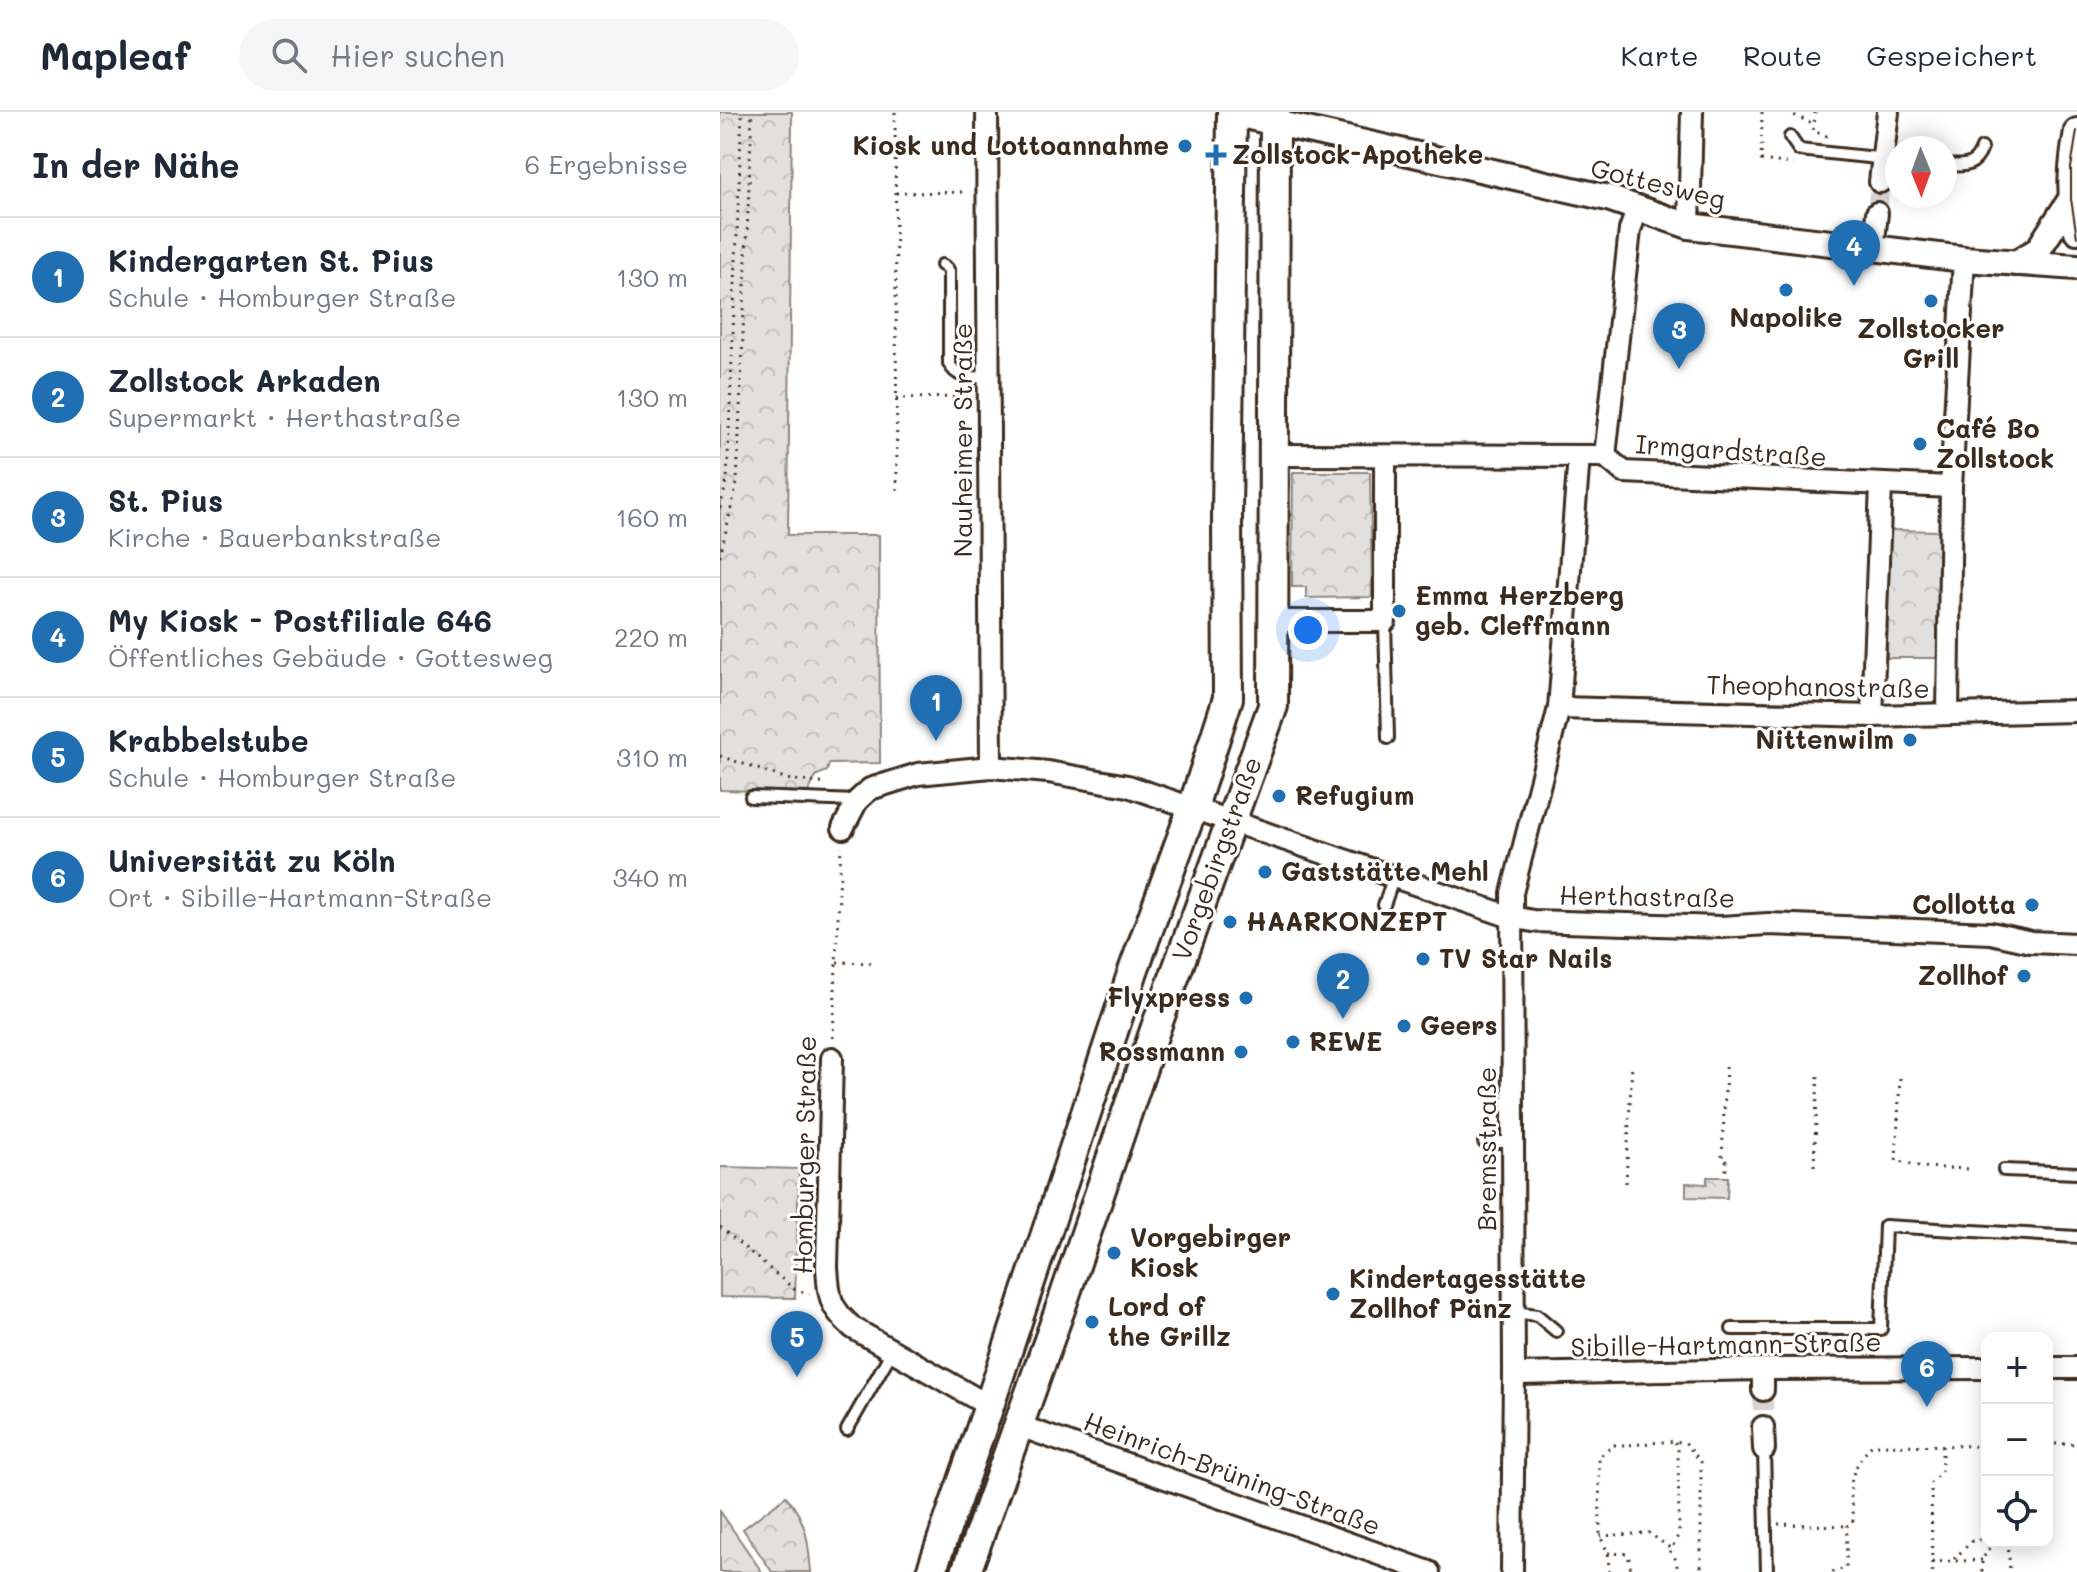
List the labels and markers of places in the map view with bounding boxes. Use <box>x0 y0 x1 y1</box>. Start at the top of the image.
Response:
place label: Kiosk und Lottoannahme <box>852 128 1169 162</box>
marker: Kiosk und Lottoannahme <box>1176 137 1194 155</box>
place label: Zollstock-Apotheke <box>1232 137 1483 171</box>
marker: Zollstock-Apotheke <box>1207 146 1225 164</box>
pin: 4 <box>1828 220 1880 286</box>
marker: Napolike <box>1777 281 1795 299</box>
marker: Zollstocker Grill <box>1922 292 1940 310</box>
place label: Napolike <box>1729 300 1843 334</box>
pin: 3 <box>1653 303 1705 369</box>
place label: Zollstocker Grill <box>1857 311 2005 375</box>
place label: Café Bo Zollstock <box>1936 411 2054 475</box>
marker: Café Bo Zollstock <box>1911 435 1929 453</box>
place label: Emma Herzberg geb. Cleffmann <box>1415 578 1624 642</box>
marker: Emma Herzberg geb. Cleffmann <box>1390 602 1408 620</box>
pin: 1 <box>910 675 962 741</box>
place label: Nittenwilm <box>1755 722 1894 756</box>
marker: Nittenwilm <box>1901 731 1919 749</box>
place label: Refugium <box>1295 778 1414 812</box>
marker: Refugium <box>1270 787 1288 805</box>
place label: Gaststätte Mehl <box>1281 854 1489 888</box>
marker: Gaststätte Mehl <box>1256 863 1274 881</box>
place label: Collotta <box>1912 887 2016 921</box>
marker: Collotta <box>2023 896 2041 914</box>
place label: HAARKONZEPT <box>1246 904 1447 938</box>
marker: HAARKONZEPT <box>1221 913 1239 931</box>
place label: TV Star Nails <box>1439 941 1612 975</box>
marker: TV Star Nails <box>1414 950 1432 968</box>
pin: 2 <box>1317 953 1369 1019</box>
place label: Zollhof <box>1918 958 2009 992</box>
marker: Zollhof <box>2015 967 2033 985</box>
place label: Flyxpress <box>1107 980 1230 1014</box>
marker: Flyxpress <box>1237 989 1255 1007</box>
place label: Geers <box>1420 1008 1498 1042</box>
marker: Geers <box>1395 1017 1413 1035</box>
place label: REWE <box>1309 1024 1382 1058</box>
marker: REWE <box>1284 1033 1302 1051</box>
place label: Rossmann <box>1099 1034 1225 1068</box>
marker: Rossmann <box>1232 1043 1250 1061</box>
place label: Vorgebirger Kiosk <box>1130 1220 1291 1284</box>
marker: Vorgebirger Kiosk <box>1105 1244 1123 1262</box>
place label: Kindertagesstätte Zollhof Pänz <box>1349 1261 1586 1325</box>
marker: Kindertagesstätte Zollhof Pänz <box>1324 1285 1342 1303</box>
place label: Lord of the Grillz <box>1108 1289 1231 1353</box>
pin: 5 <box>771 1311 823 1377</box>
marker: Lord of the Grillz <box>1083 1313 1101 1331</box>
pin: 6 <box>1901 1341 1953 1407</box>

